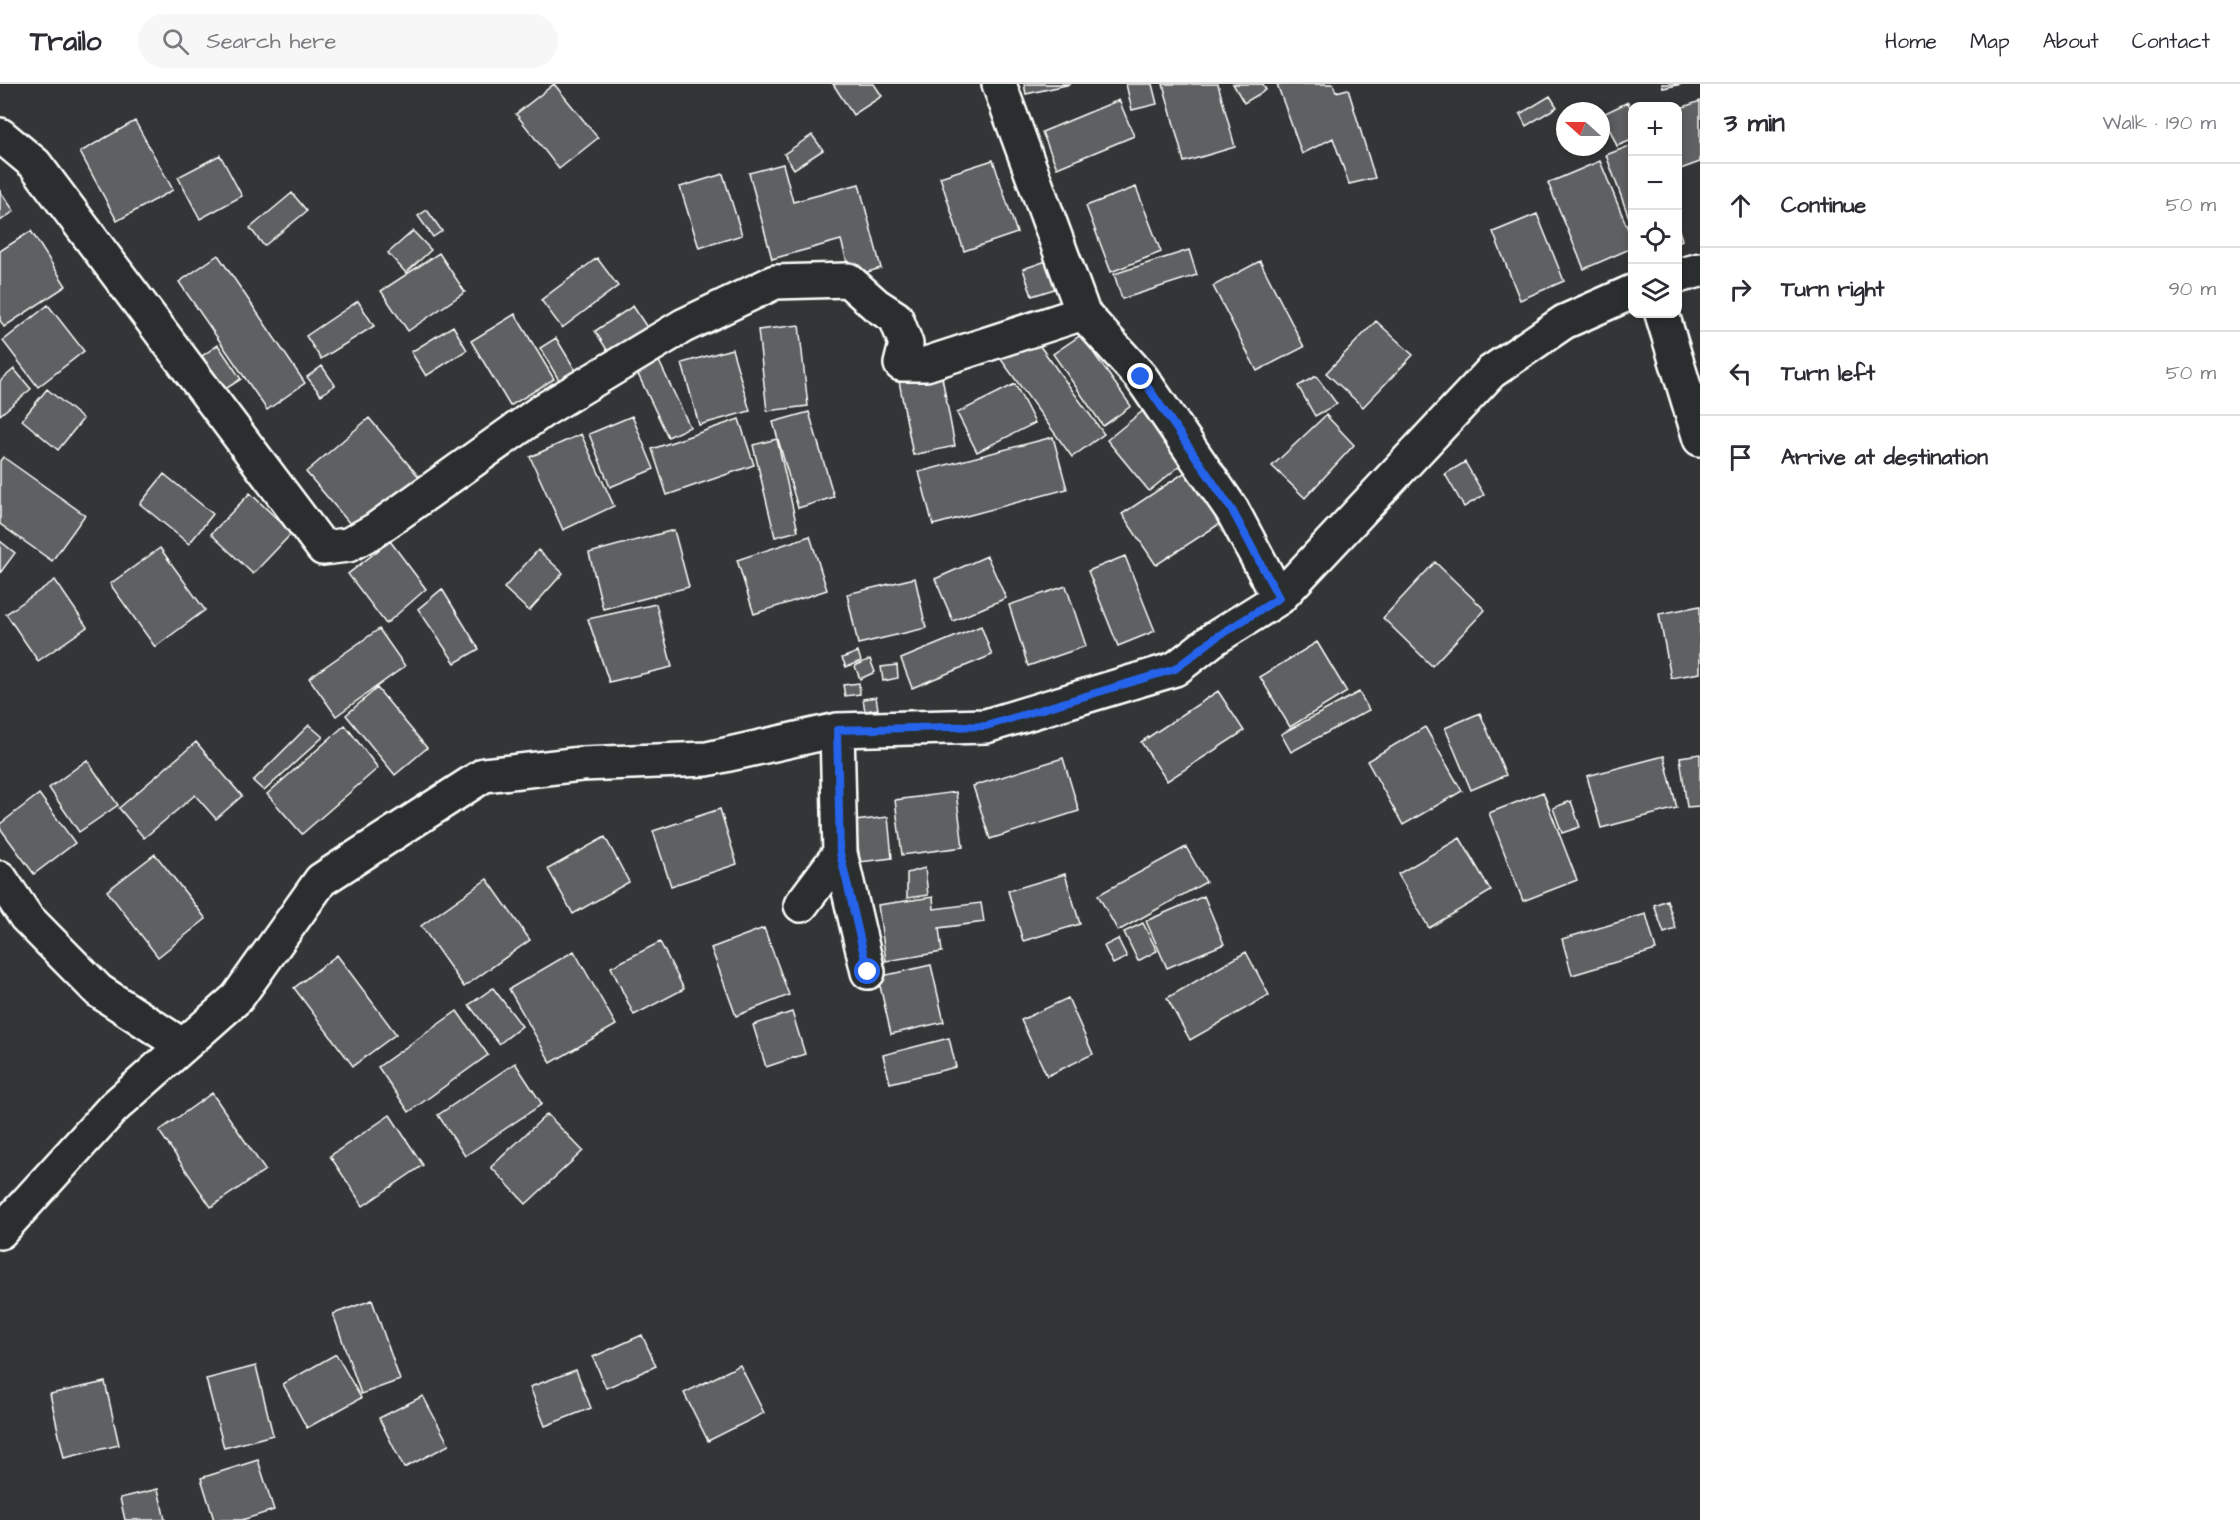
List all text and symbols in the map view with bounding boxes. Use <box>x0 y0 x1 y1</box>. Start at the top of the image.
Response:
search box <box>138 14 558 68</box>
text: Trailo <box>30 22 102 61</box>
icon: search <box>159 25 192 58</box>
text: Search here <box>207 26 336 57</box>
text: Home <box>1885 27 1937 56</box>
text: Map <box>1970 27 2010 56</box>
text: About <box>2043 27 2099 56</box>
text: Contact <box>2132 27 2210 56</box>
north arrow <box>1556 102 1610 156</box>
map controls <box>1628 102 1682 318</box>
button: + <box>1628 102 1682 156</box>
text: 3 min <box>1724 105 1785 141</box>
text: Walk · 190 m <box>2103 109 2216 137</box>
button: − <box>1628 156 1682 210</box>
icon: ahead <box>1724 189 1757 222</box>
text: Continue <box>1781 190 1866 221</box>
text: 50 m <box>2166 191 2216 219</box>
button: locate <box>1628 210 1682 264</box>
button: layers <box>1628 264 1682 318</box>
icon: right <box>1724 273 1757 306</box>
text: Turn right <box>1781 274 1884 305</box>
text: 90 m <box>2168 275 2216 303</box>
icon: left <box>1724 357 1757 390</box>
text: Turn left <box>1781 358 1875 389</box>
text: 50 m <box>2166 359 2216 387</box>
route end <box>1127 363 1153 389</box>
icon: arrive <box>1724 441 1757 474</box>
text: Arrive at destination <box>1781 442 1988 473</box>
route start <box>854 958 880 984</box>

